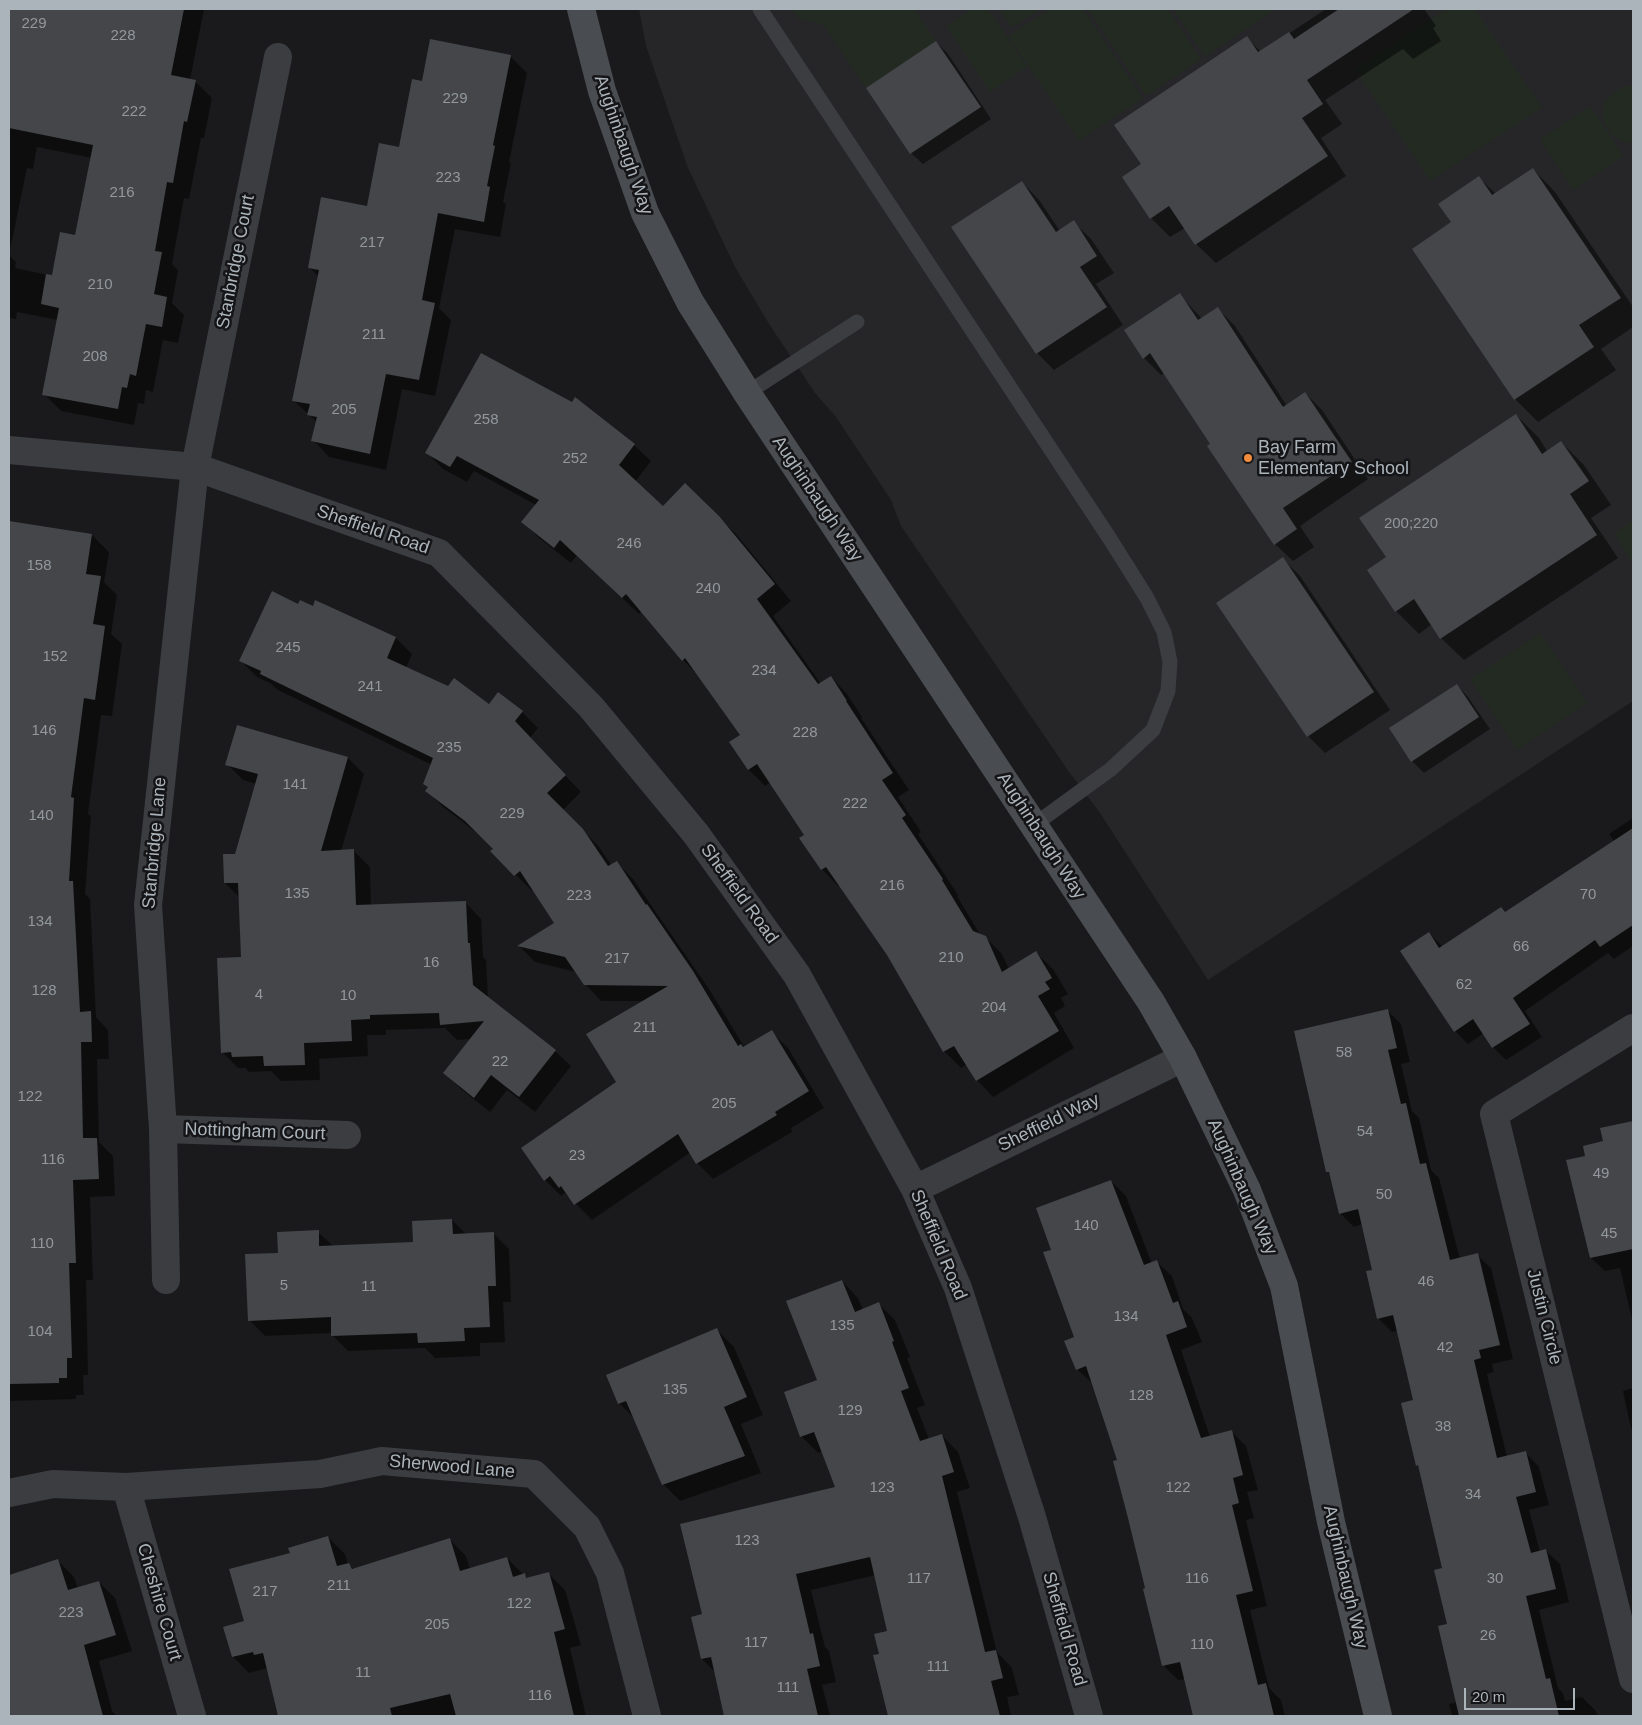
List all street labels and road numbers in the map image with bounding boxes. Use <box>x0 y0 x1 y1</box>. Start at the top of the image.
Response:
street label: Aughinbaugh Way <box>589 72 657 218</box>
street label: Stanbridge Court <box>212 193 260 331</box>
street label: Aughinbaugh Way <box>767 432 867 566</box>
street label: Sheffield Road <box>314 501 432 559</box>
street label: Aughinbaugh Way <box>992 769 1090 903</box>
street label: Stanbridge Lane <box>138 776 172 910</box>
street label: Sheffield Road <box>696 840 782 948</box>
street label: Sheffield Way <box>995 1089 1103 1157</box>
street label: Aughinbaugh Way <box>1202 1116 1282 1258</box>
street label: Nottingham Court <box>184 1119 326 1145</box>
street label: Sheffield Road <box>905 1187 971 1303</box>
street label: Justin Circle <box>1522 1267 1566 1367</box>
street label: Sherwood Lane <box>388 1451 516 1483</box>
street label: Aughinbaugh Way <box>1318 1503 1372 1651</box>
street label: Cheshire Court <box>132 1541 186 1663</box>
street label: Sheffield Road <box>1037 1569 1091 1689</box>

